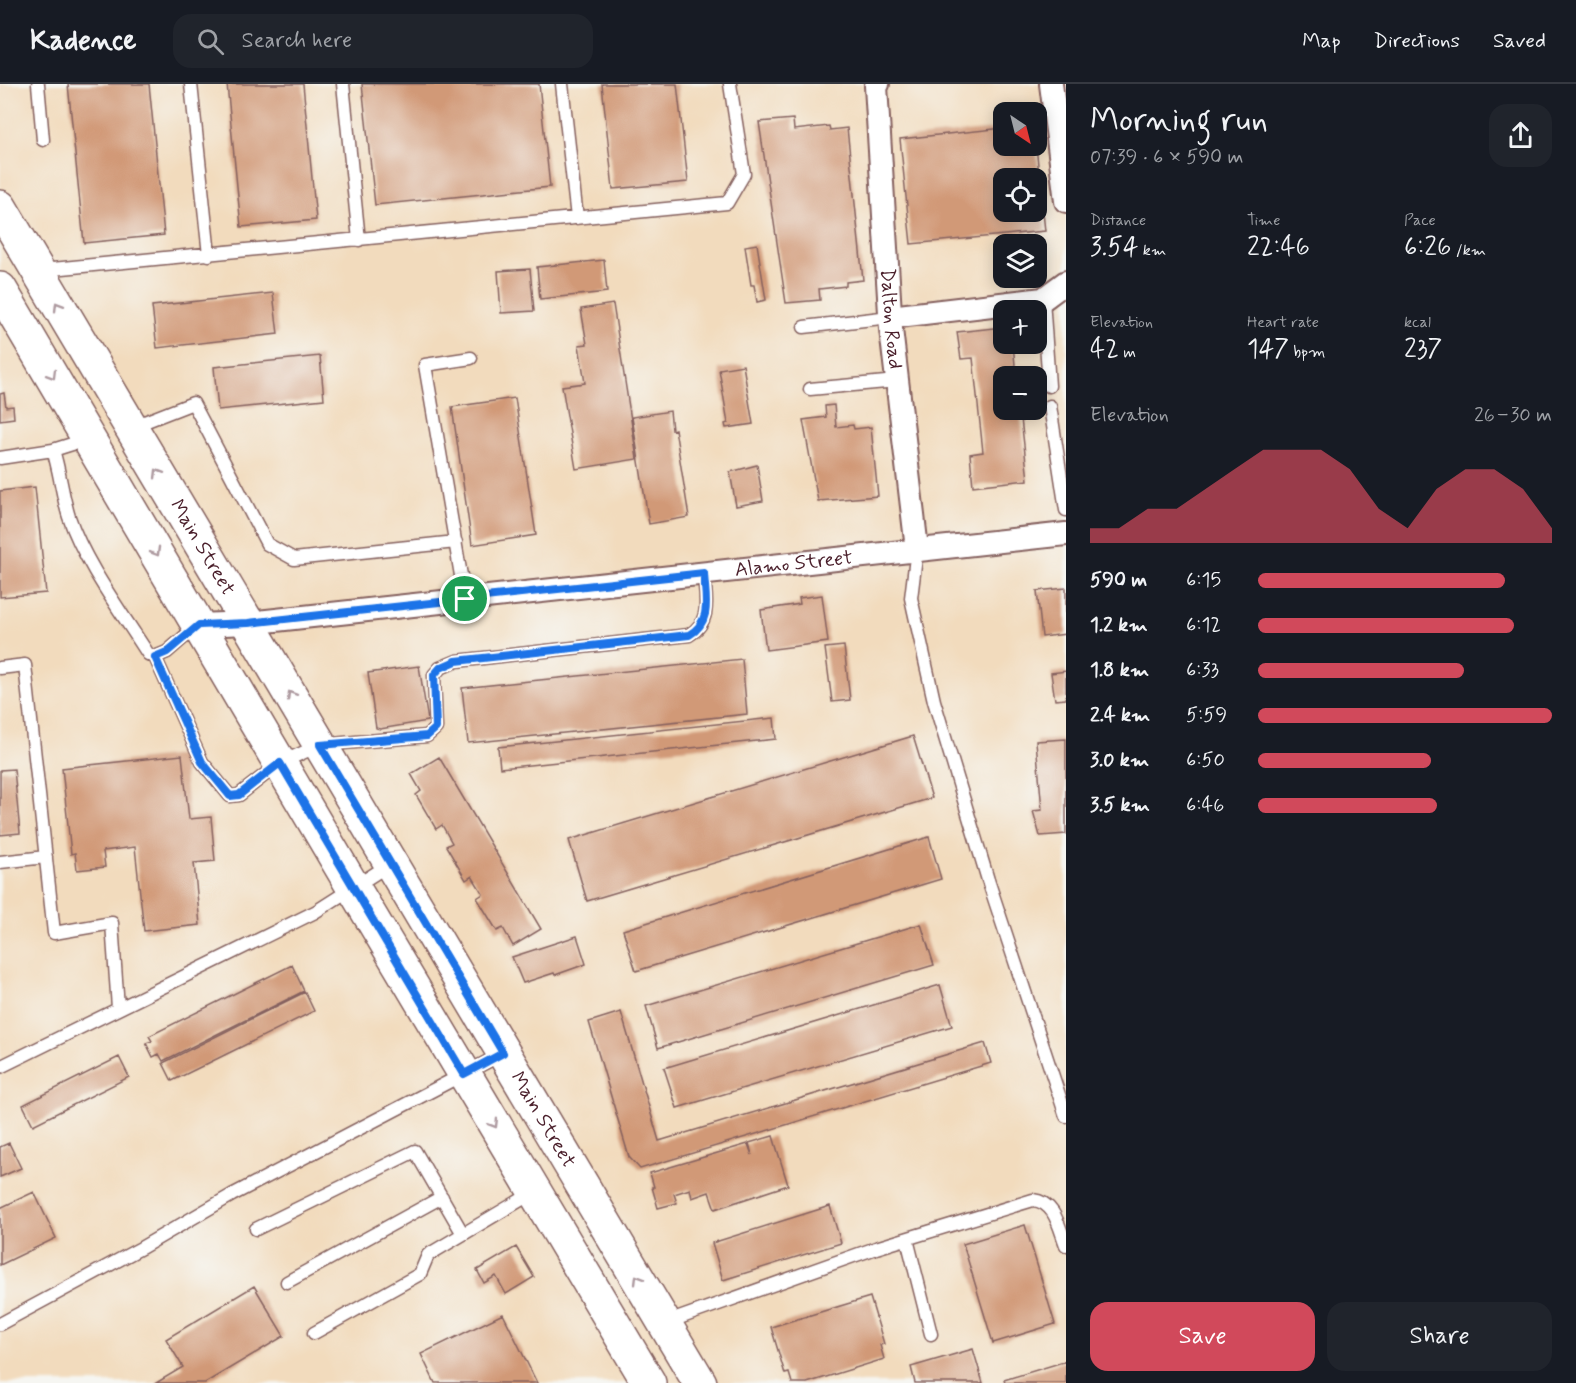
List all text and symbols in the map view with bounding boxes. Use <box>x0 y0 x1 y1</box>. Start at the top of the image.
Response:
search box <box>173 14 593 68</box>
text: Kadence <box>30 23 137 60</box>
icon: search <box>194 25 227 58</box>
text: Search here <box>242 27 352 55</box>
text: Map <box>1302 27 1341 55</box>
text: Directions <box>1374 27 1460 55</box>
text: Saved <box>1493 27 1546 55</box>
text: Morning run <box>1090 99 1268 143</box>
north arrow <box>993 102 1047 156</box>
map controls <box>993 102 1047 420</box>
button: share <box>1489 104 1552 167</box>
text: 07:39 · 6 × 590 m <box>1090 144 1243 171</box>
button: locate <box>993 168 1047 222</box>
text: Distance <box>1090 210 1146 231</box>
text: Time <box>1247 210 1281 231</box>
text: Pace <box>1404 210 1436 231</box>
text: 3.54 <box>1090 231 1139 265</box>
text: 22:46 <box>1247 231 1310 265</box>
text: 6:26 <box>1404 231 1451 265</box>
button: layers <box>993 234 1047 288</box>
text: km <box>1139 240 1166 261</box>
text: /km <box>1451 240 1486 261</box>
street label: Dalton Road <box>874 267 909 371</box>
button: + <box>993 300 1047 354</box>
one-way arrow <box>54 302 66 312</box>
text: Elevation <box>1090 312 1153 333</box>
text: Heart rate <box>1247 312 1319 333</box>
text: kcal <box>1404 312 1431 333</box>
text: 42 <box>1090 333 1119 367</box>
text: 147 <box>1247 333 1289 367</box>
text: 237 <box>1404 333 1442 367</box>
text: m <box>1119 342 1136 363</box>
text: bpm <box>1289 342 1325 363</box>
button: − <box>993 366 1047 420</box>
one-way arrow <box>45 369 57 379</box>
text: Elevation <box>1090 402 1169 429</box>
text: 26–30 m <box>1474 402 1552 429</box>
one-way arrow <box>154 469 166 479</box>
street label: Main Street <box>163 494 242 600</box>
street label: Alamo Street <box>733 544 854 583</box>
one-way arrow <box>148 545 160 556</box>
text: 590 m <box>1090 567 1147 594</box>
text: 6:15 <box>1186 567 1221 594</box>
pin <box>439 573 490 624</box>
icon: arrive <box>448 582 481 615</box>
text: 1.2 km <box>1090 612 1147 639</box>
text: 6:12 <box>1186 612 1221 639</box>
text: 1.8 km <box>1090 657 1149 684</box>
text: 6:33 <box>1186 657 1219 684</box>
one-way arrow <box>286 691 298 701</box>
text: 2.4 km <box>1090 702 1150 729</box>
text: 5:59 <box>1186 702 1227 729</box>
text: 3.0 km <box>1090 747 1149 774</box>
text: 6:50 <box>1186 747 1225 774</box>
text: 3.5 km <box>1090 792 1150 819</box>
text: 6:46 <box>1186 792 1224 819</box>
street label: Main Street <box>504 1066 582 1173</box>
one-way arrow <box>487 1118 499 1128</box>
one-way arrow <box>633 1275 645 1285</box>
button: Save <box>1090 1302 1315 1371</box>
button: Share <box>1327 1302 1552 1371</box>

